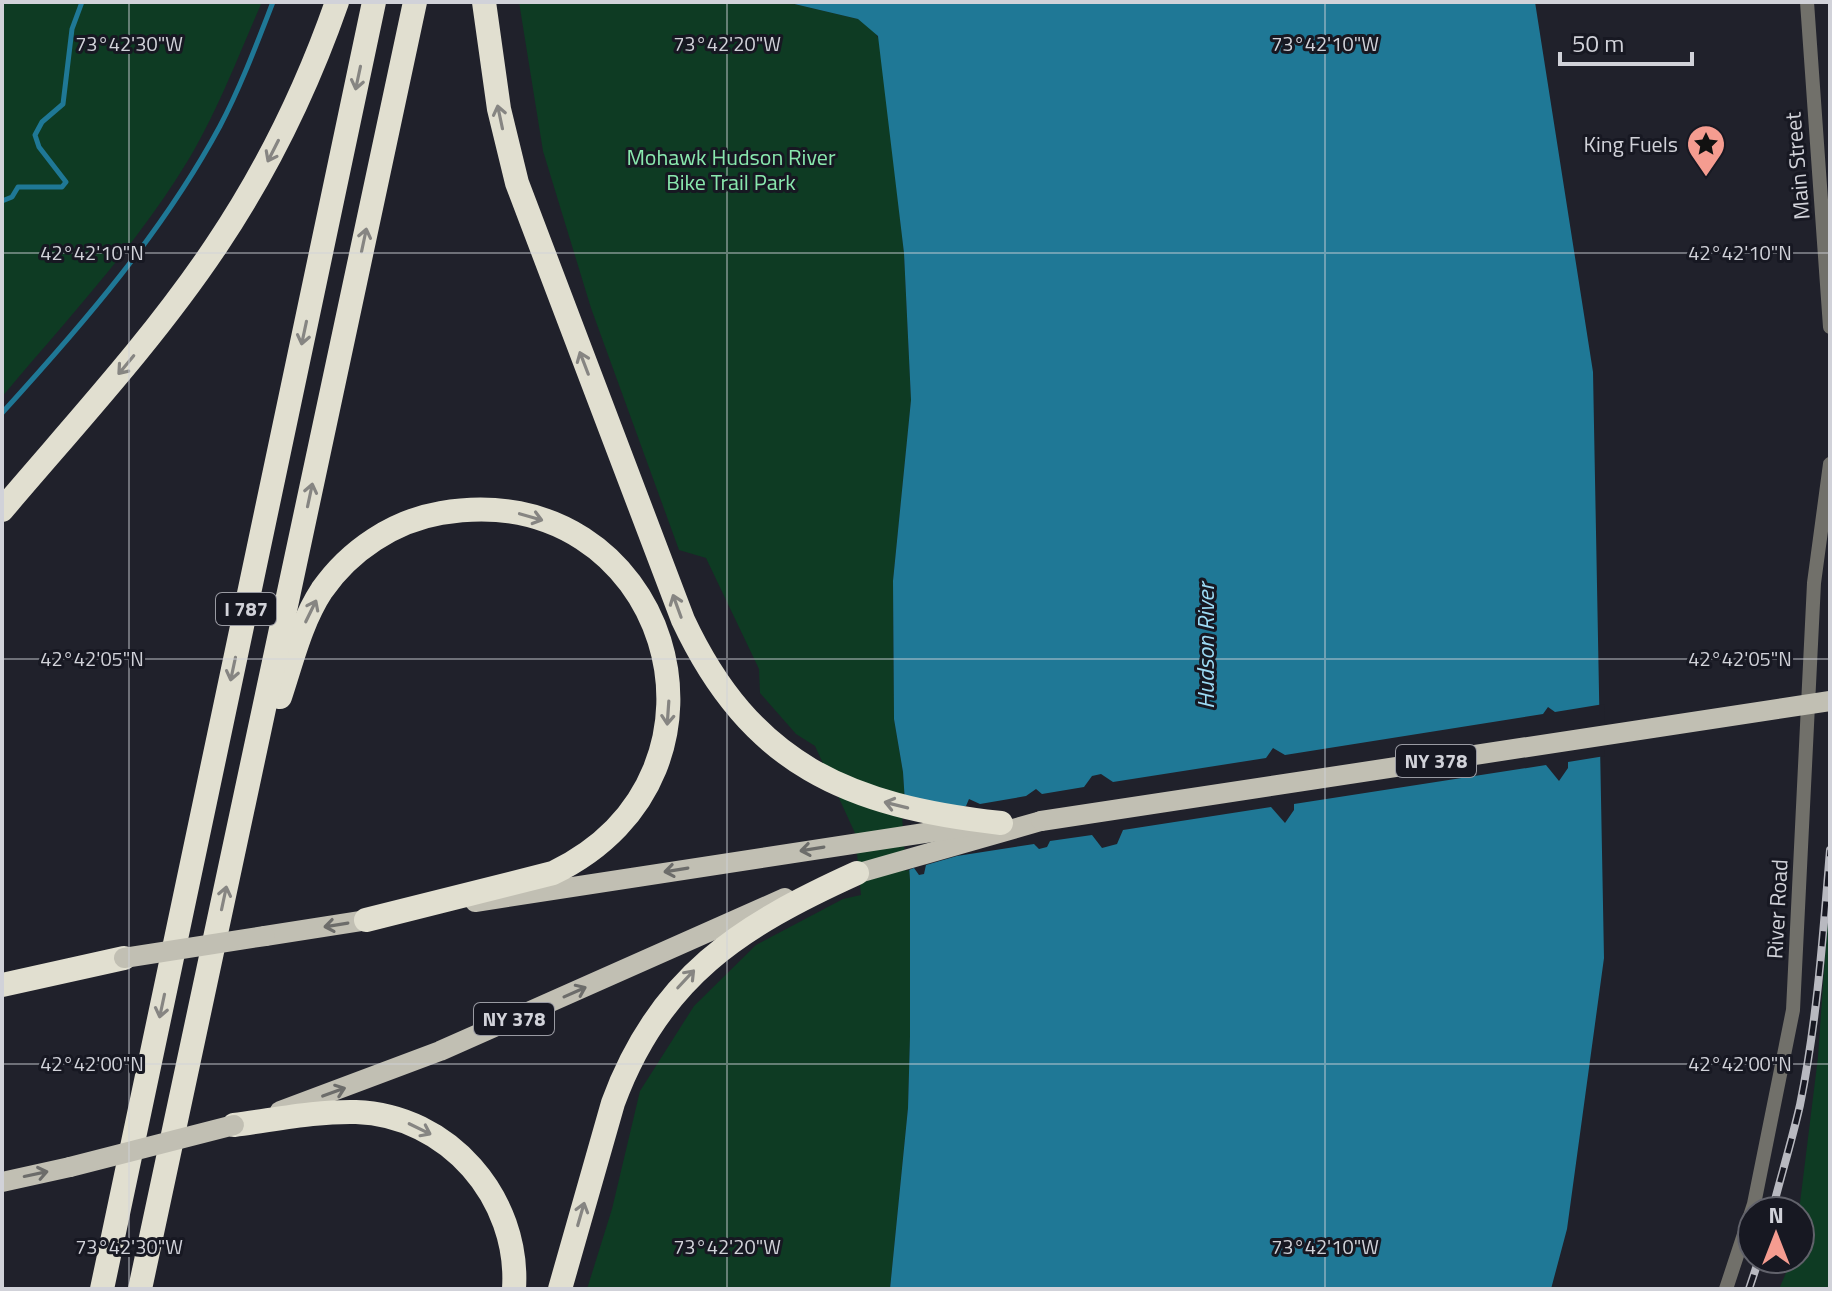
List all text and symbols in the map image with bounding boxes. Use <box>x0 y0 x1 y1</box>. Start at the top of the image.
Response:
scale bar <box>1560 16 1692 66</box>
text: 50 m <box>1572 25 1624 61</box>
text: 73°42'30"W <box>75 28 183 59</box>
text: 73°42'20"W <box>673 28 781 59</box>
text: 73°42'10"W <box>1271 28 1379 59</box>
one-way arrow <box>350 65 365 91</box>
one-way arrow <box>492 105 507 130</box>
street label: Main Street <box>1775 111 1819 221</box>
place icon: King Fuels <box>1685 123 1727 178</box>
place label: King Fuels <box>1583 127 1678 161</box>
one-way arrow <box>265 138 281 162</box>
park label: Mohawk Hudson River Bike Trail Park <box>626 140 836 199</box>
one-way arrow <box>357 228 372 254</box>
text: 42°42'10"N <box>40 237 144 268</box>
text: 42°42'10"N <box>1688 237 1792 268</box>
one-way arrow <box>296 319 311 345</box>
one-way arrow <box>576 351 590 376</box>
one-way arrow <box>117 354 135 374</box>
one-way arrow <box>303 482 318 508</box>
one-way arrow <box>517 510 543 525</box>
water label: Hudson River <box>1187 580 1223 709</box>
road number: I 787 <box>216 593 276 625</box>
one-way arrow <box>669 594 684 619</box>
one-way arrow <box>304 600 320 624</box>
text: 42°42'05"N <box>40 643 144 674</box>
text: 42°42'05"N <box>1688 643 1792 674</box>
one-way arrow <box>225 656 240 682</box>
one-way arrow <box>660 699 675 726</box>
road number: NY 378 <box>1396 745 1476 777</box>
one-way arrow <box>884 797 910 812</box>
one-way arrow <box>800 842 826 857</box>
street label: River Road <box>1757 858 1797 960</box>
one-way arrow <box>664 864 689 879</box>
one-way arrow <box>217 885 232 911</box>
one-way arrow <box>324 918 349 933</box>
one-way arrow <box>676 970 694 990</box>
one-way arrow <box>562 984 586 999</box>
one-way arrow <box>154 993 169 1018</box>
road number: NY 378 <box>474 1003 554 1035</box>
text: 42°42'00"N <box>40 1048 144 1079</box>
text: 42°42'00"N <box>1688 1048 1792 1079</box>
one-way arrow <box>322 1084 346 1098</box>
one-way arrow <box>408 1122 432 1137</box>
one-way arrow <box>23 1166 48 1181</box>
north arrow <box>1736 1195 1816 1275</box>
text: N <box>1768 1198 1784 1232</box>
one-way arrow <box>575 1202 589 1227</box>
text: 73°42'30"W <box>75 1231 183 1262</box>
text: 73°42'20"W <box>673 1231 781 1262</box>
text: 73°42'10"W <box>1271 1231 1379 1262</box>

